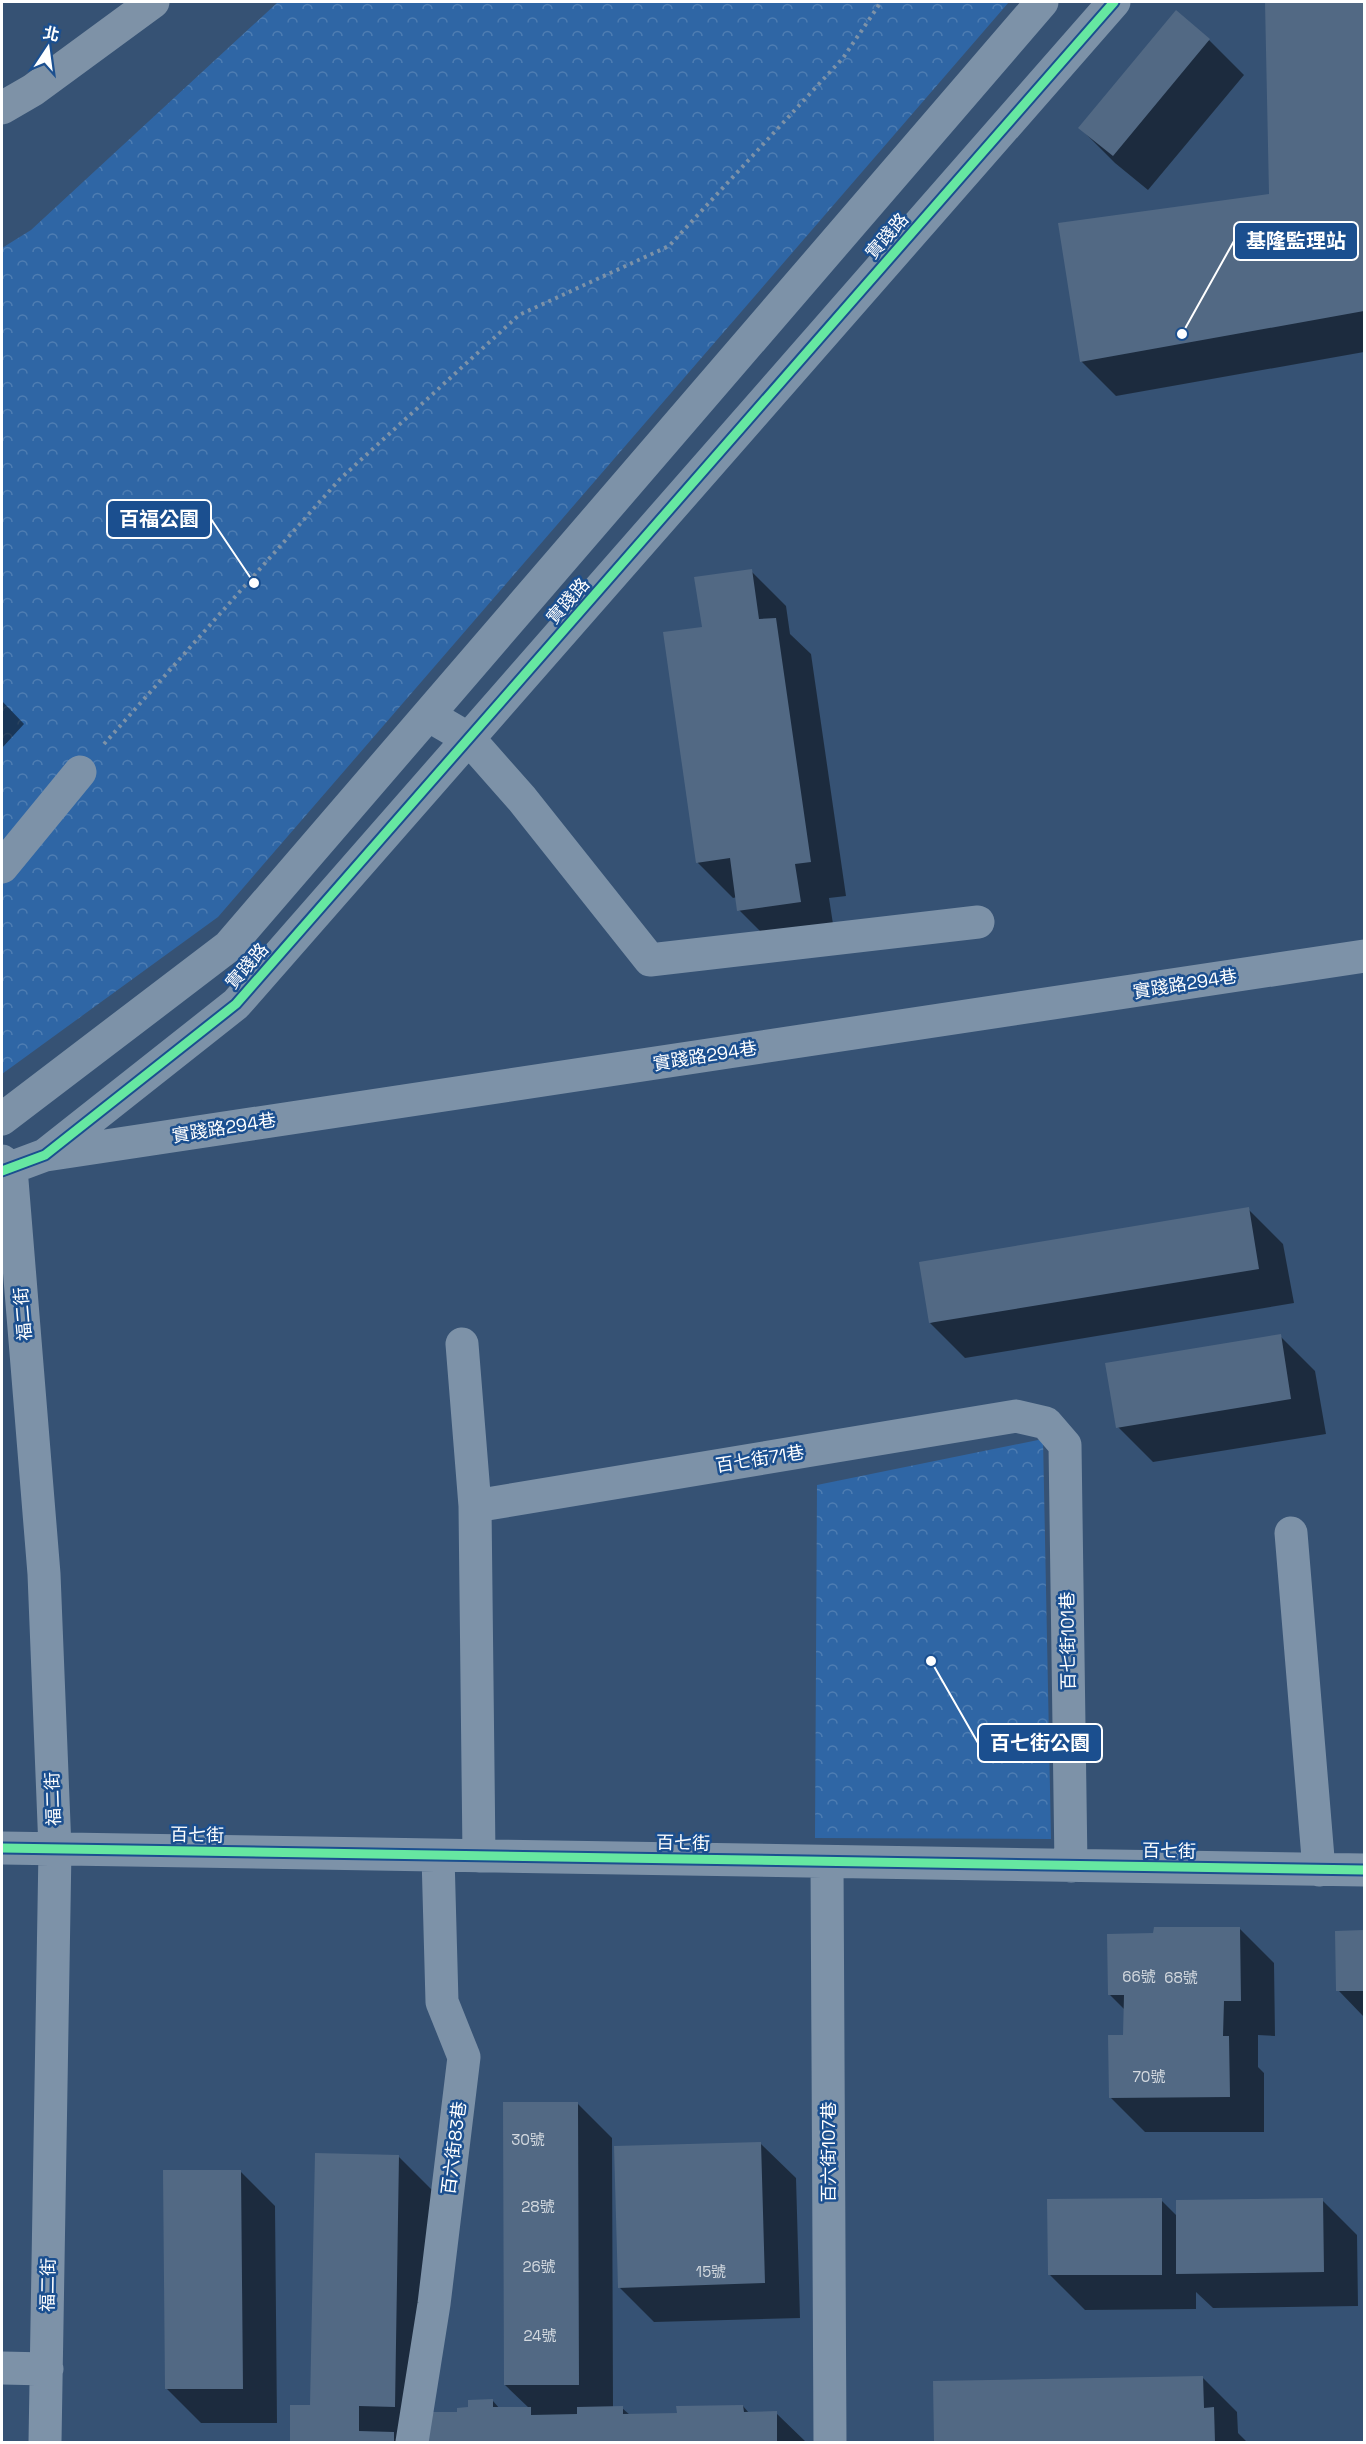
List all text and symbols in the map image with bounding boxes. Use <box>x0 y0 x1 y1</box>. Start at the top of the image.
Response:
north arrow <box>18 18 78 78</box>
text: 北 <box>41 22 61 46</box>
street label: 實踐路 <box>860 208 913 264</box>
callout: 基隆監理站 <box>1234 222 1358 260</box>
text: 基隆監理站 <box>1246 228 1346 254</box>
callout: 百福公園 <box>107 500 211 538</box>
text: 百福公園 <box>119 506 199 532</box>
street label: 實踐路 <box>541 573 594 629</box>
street label: 實踐路 <box>220 938 273 994</box>
street label: 實踐路294巷 <box>1131 964 1239 1003</box>
street label: 實踐路294巷 <box>651 1036 759 1075</box>
street label: 實踐路294巷 <box>170 1108 278 1147</box>
street label: 福二街 <box>9 1286 36 1342</box>
street label: 百七街71巷 <box>714 1440 806 1477</box>
street label: 百七街101巷 <box>1055 1592 1080 1690</box>
callout: 百七街公園 <box>978 1724 1102 1762</box>
text: 百七街公園 <box>990 1730 1090 1756</box>
street label: 福二街 <box>40 1772 65 1826</box>
street label: 百七街 <box>170 1823 224 1846</box>
street label: 百七街 <box>656 1831 710 1854</box>
street label: 百七街 <box>1142 1839 1196 1862</box>
house number: 66號 <box>1122 1967 1156 1986</box>
house number: 68號 <box>1164 1968 1198 1987</box>
house number: 70號 <box>1133 2067 1165 2086</box>
street label: 百六街83巷 <box>436 2100 471 2196</box>
street label: 百六街107巷 <box>817 2102 840 2202</box>
house number: 30號 <box>511 2130 545 2149</box>
house number: 28號 <box>521 2197 555 2216</box>
house number: 26號 <box>522 2257 556 2276</box>
street label: 福二街 <box>36 2258 59 2312</box>
house number: 15號 <box>696 2262 726 2281</box>
house number: 24號 <box>524 2326 556 2345</box>

